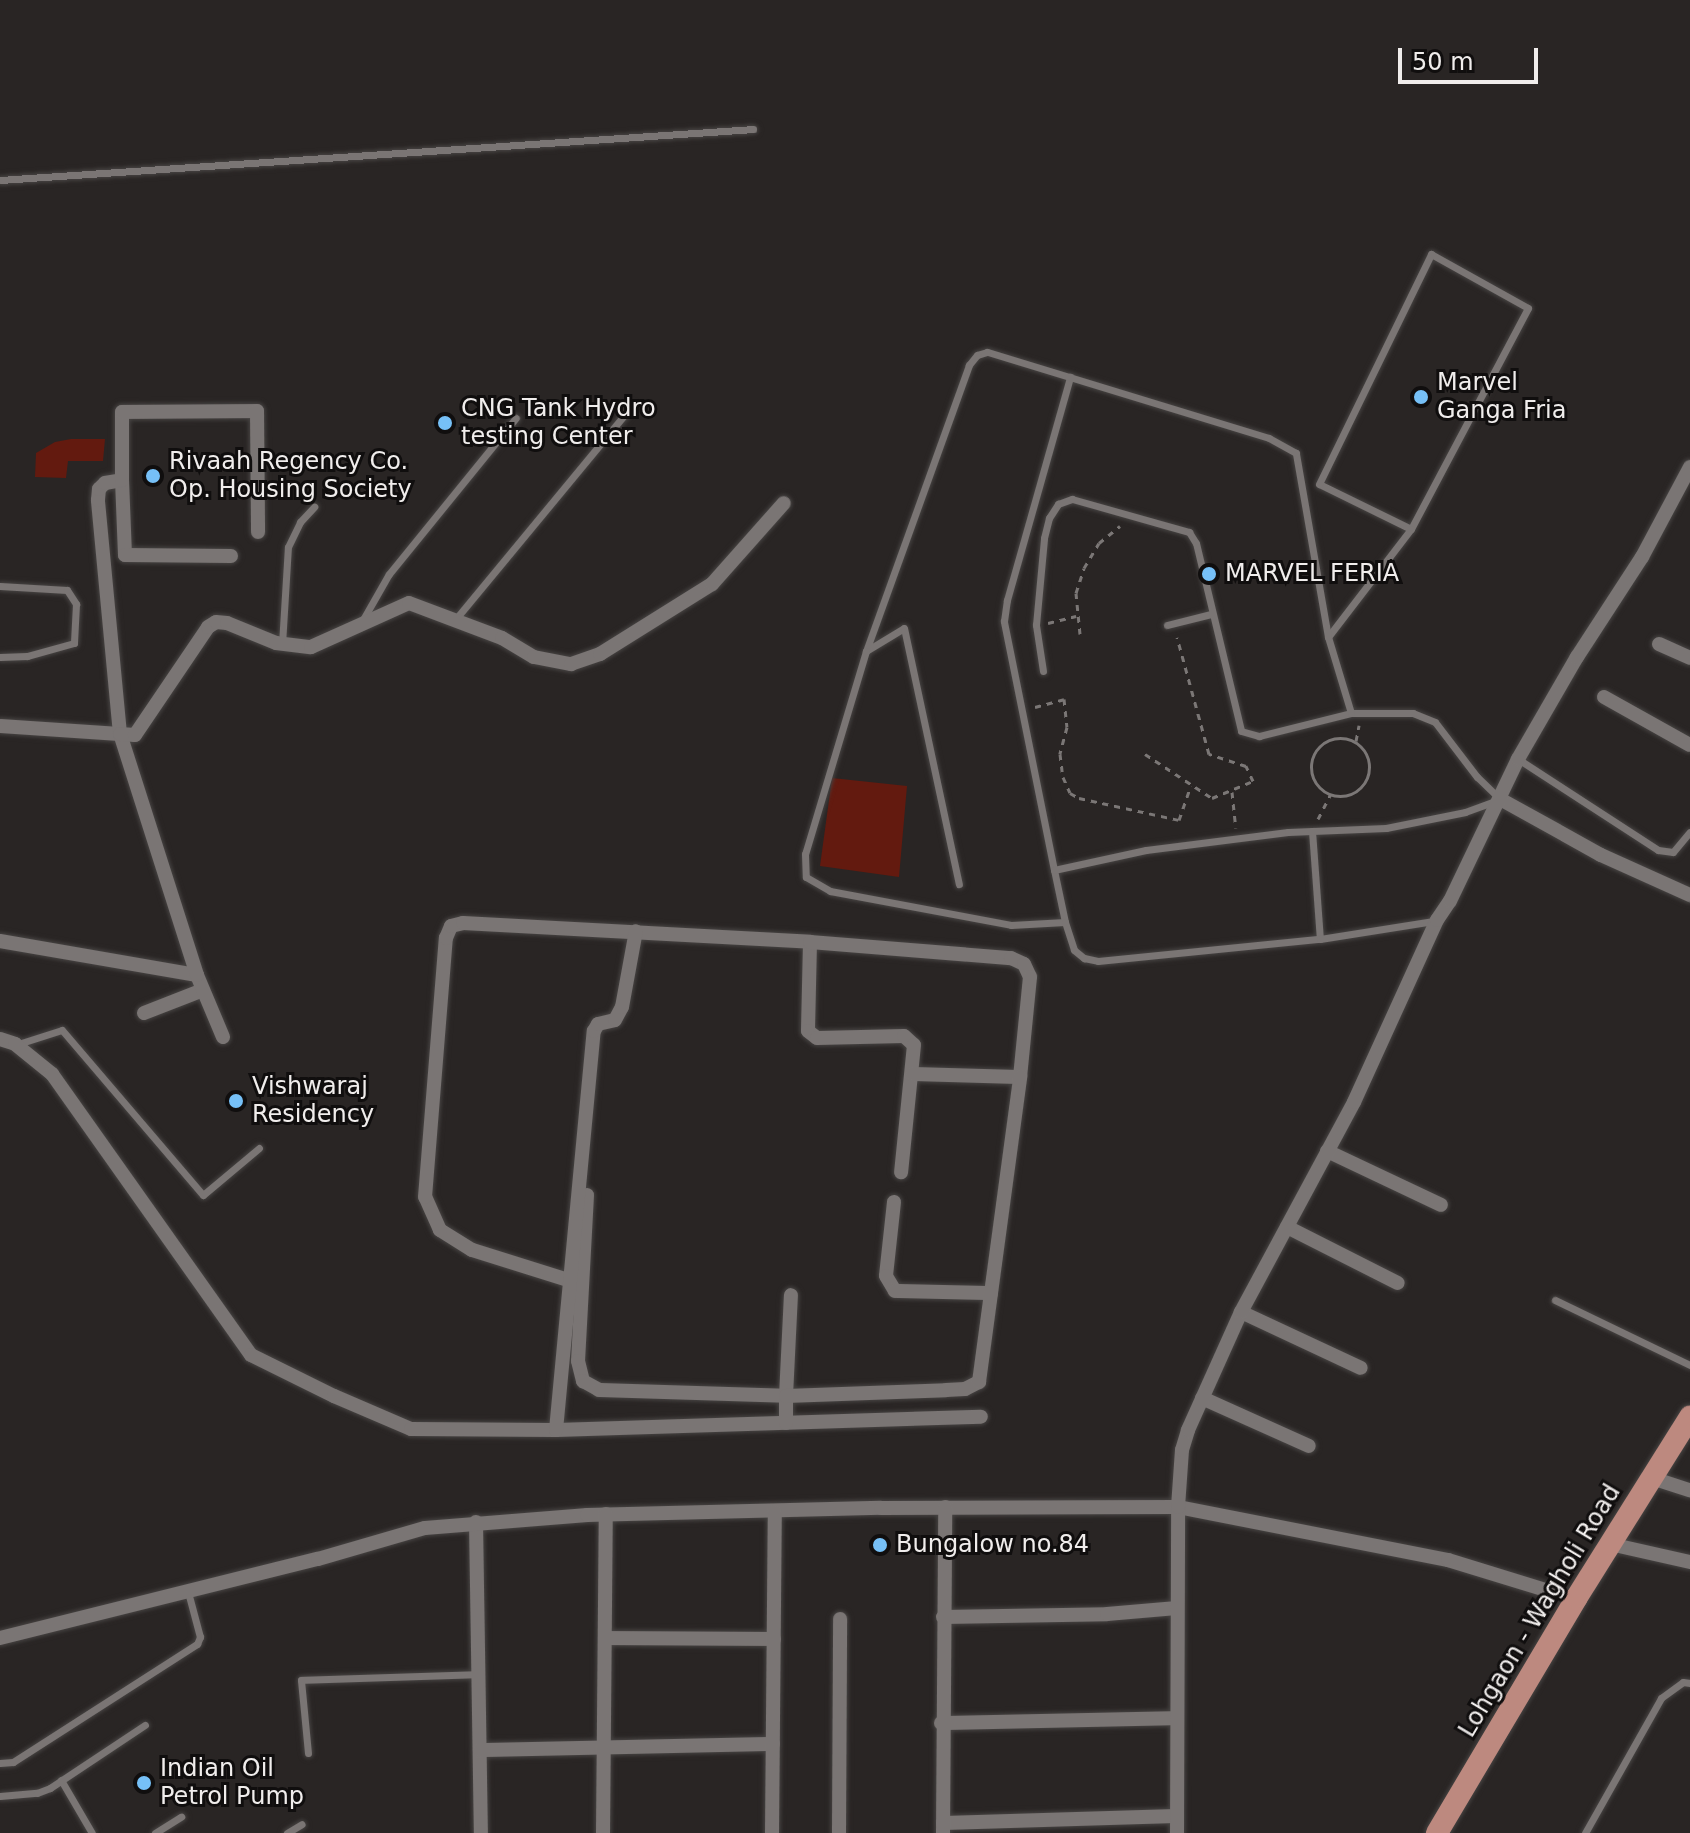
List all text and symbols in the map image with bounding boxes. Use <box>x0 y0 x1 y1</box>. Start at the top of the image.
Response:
scale bar <box>1402 32 1542 82</box>
text: 50 m <box>1412 48 1474 76</box>
place label: Marvel Ganga Fria <box>1437 369 1566 425</box>
marker: Marvel Ganga Fria <box>1412 388 1430 406</box>
place label: CNG Tank Hydro testing Center <box>461 395 656 451</box>
marker: CNG Tank Hydro testing Center <box>436 414 454 432</box>
place label: Rivaah Regency Co. Op. Housing Society <box>169 448 412 504</box>
marker: Rivaah Regency Co. Op. Housing Society <box>144 467 162 485</box>
place label: MARVEL FERIA <box>1225 560 1399 588</box>
marker: MARVEL FERIA <box>1200 565 1218 583</box>
place label: Vishwaraj Residency <box>252 1073 374 1129</box>
marker: Vishwaraj Residency <box>227 1092 245 1110</box>
street label: Lohgaon - Wagholi Road <box>1453 1479 1627 1743</box>
place label: Bungalow no.84 <box>896 1531 1089 1559</box>
marker: Bungalow no.84 <box>871 1536 889 1554</box>
place label: Indian Oil Petrol Pump <box>160 1755 304 1811</box>
marker: Indian Oil Petrol Pump <box>135 1774 153 1792</box>

